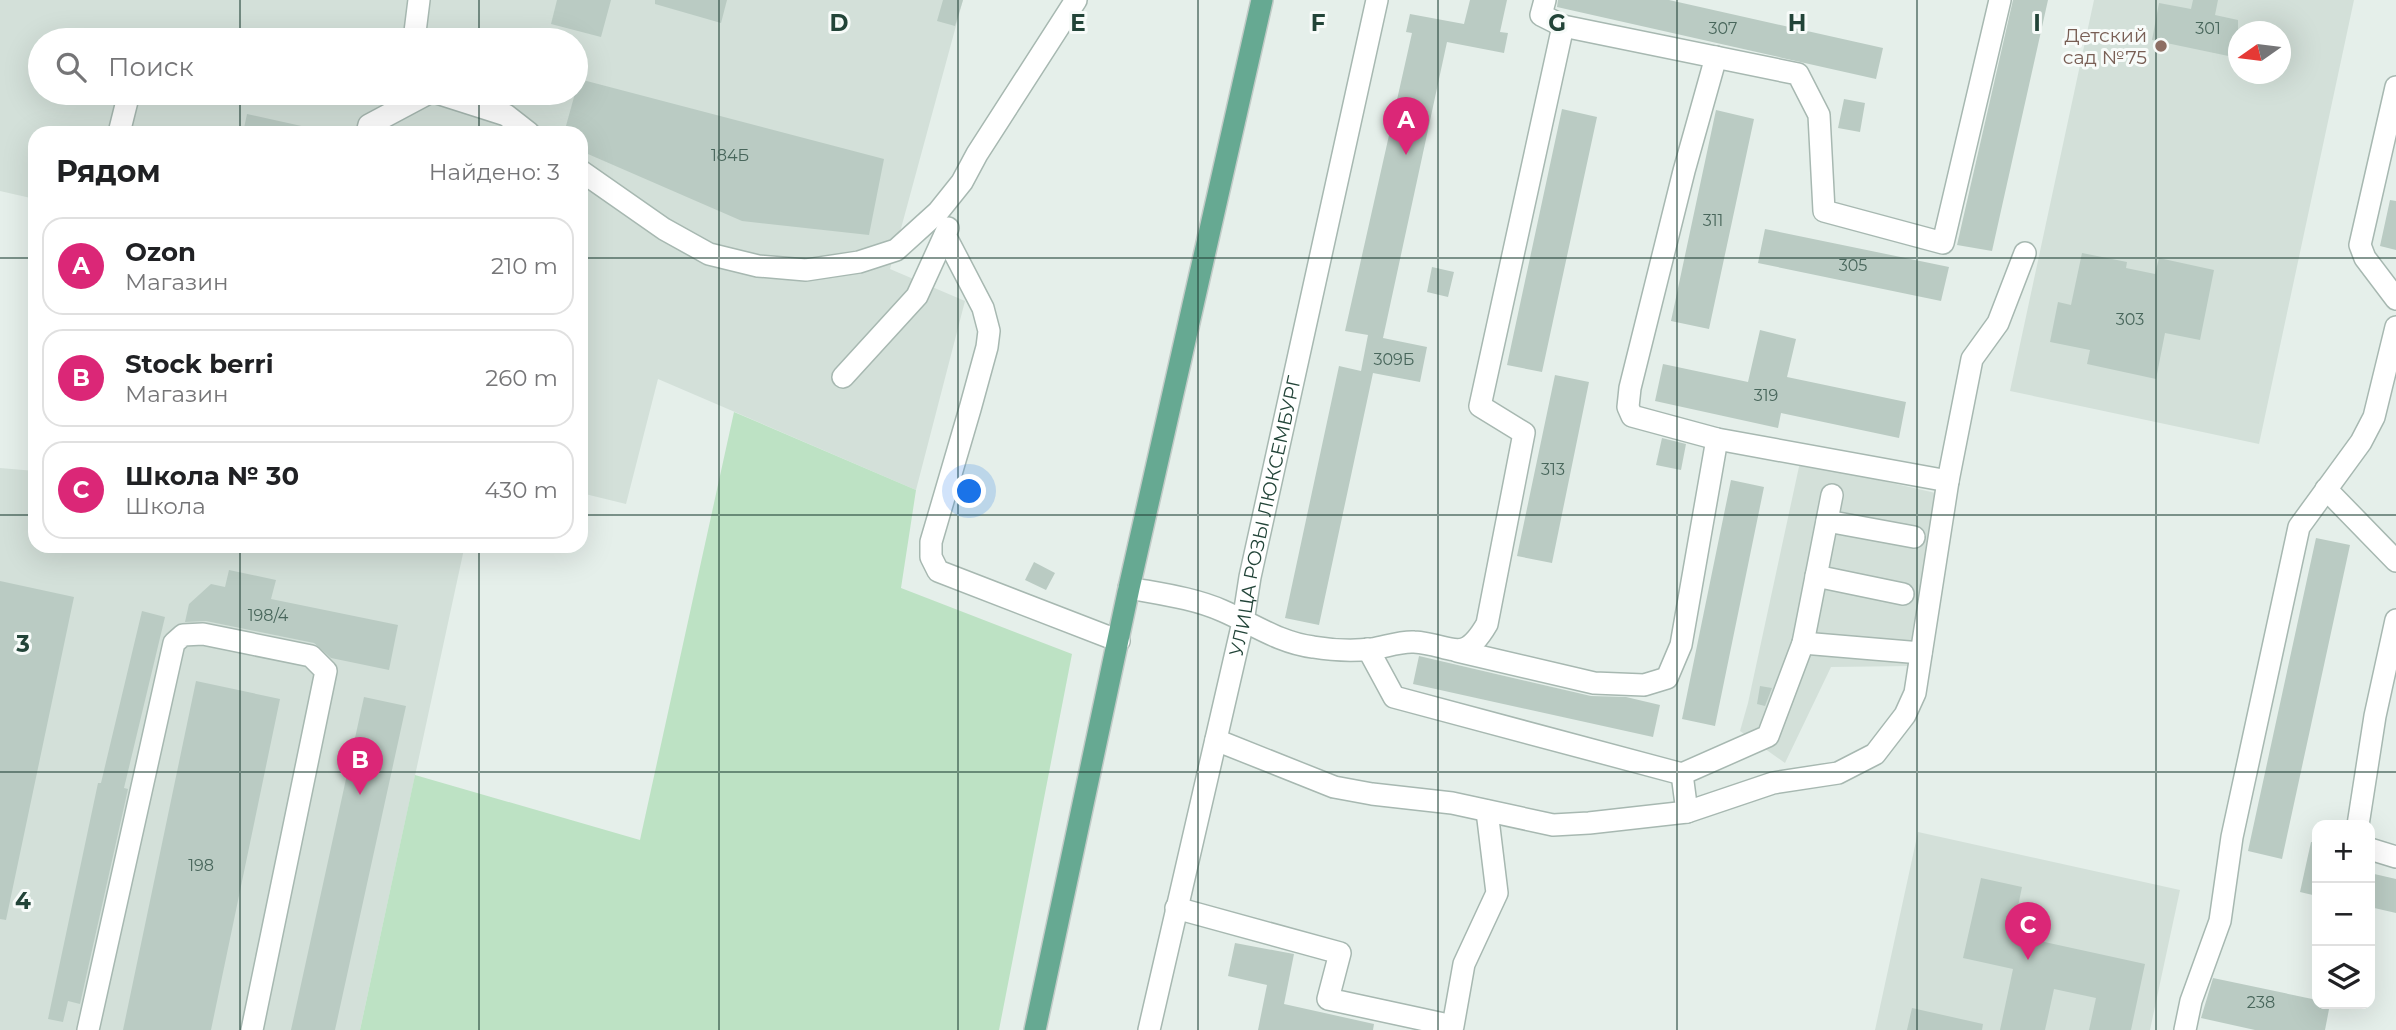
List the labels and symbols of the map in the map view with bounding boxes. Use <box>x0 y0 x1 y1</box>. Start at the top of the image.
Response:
text: D <box>830 9 849 37</box>
text: E <box>1070 9 1086 37</box>
text: F <box>1311 9 1326 37</box>
text: G <box>1548 9 1566 37</box>
text: H <box>1788 9 1806 37</box>
text: I <box>2033 9 2041 37</box>
house number: 307 <box>1709 19 1737 38</box>
house number: 301 <box>2195 19 2221 38</box>
north arrow <box>2228 21 2291 84</box>
place label: Детский сад №75 <box>2063 24 2147 69</box>
marker: Детский сад №75 <box>2153 38 2169 54</box>
pin: A <box>1383 97 1429 155</box>
house number: 184Б <box>711 146 749 165</box>
house number: 311 <box>1703 211 1723 230</box>
house number: 305 <box>1839 256 1867 275</box>
house number: 303 <box>2116 310 2144 329</box>
house number: 309Б <box>1374 350 1414 369</box>
street label: УЛИЦА РОЗЫ ЛЮКСЕМБУРГ <box>1224 374 1305 658</box>
house number: 319 <box>1754 386 1778 405</box>
house number: 313 <box>1541 460 1565 479</box>
your location <box>952 474 986 508</box>
house number: 198/4 <box>248 606 289 625</box>
text: 3 <box>15 630 30 658</box>
pin: B <box>337 737 383 795</box>
house number: 198 <box>188 856 214 875</box>
text: 4 <box>15 887 31 915</box>
pin: C <box>2005 902 2051 960</box>
house number: 238 <box>2247 993 2275 1012</box>

